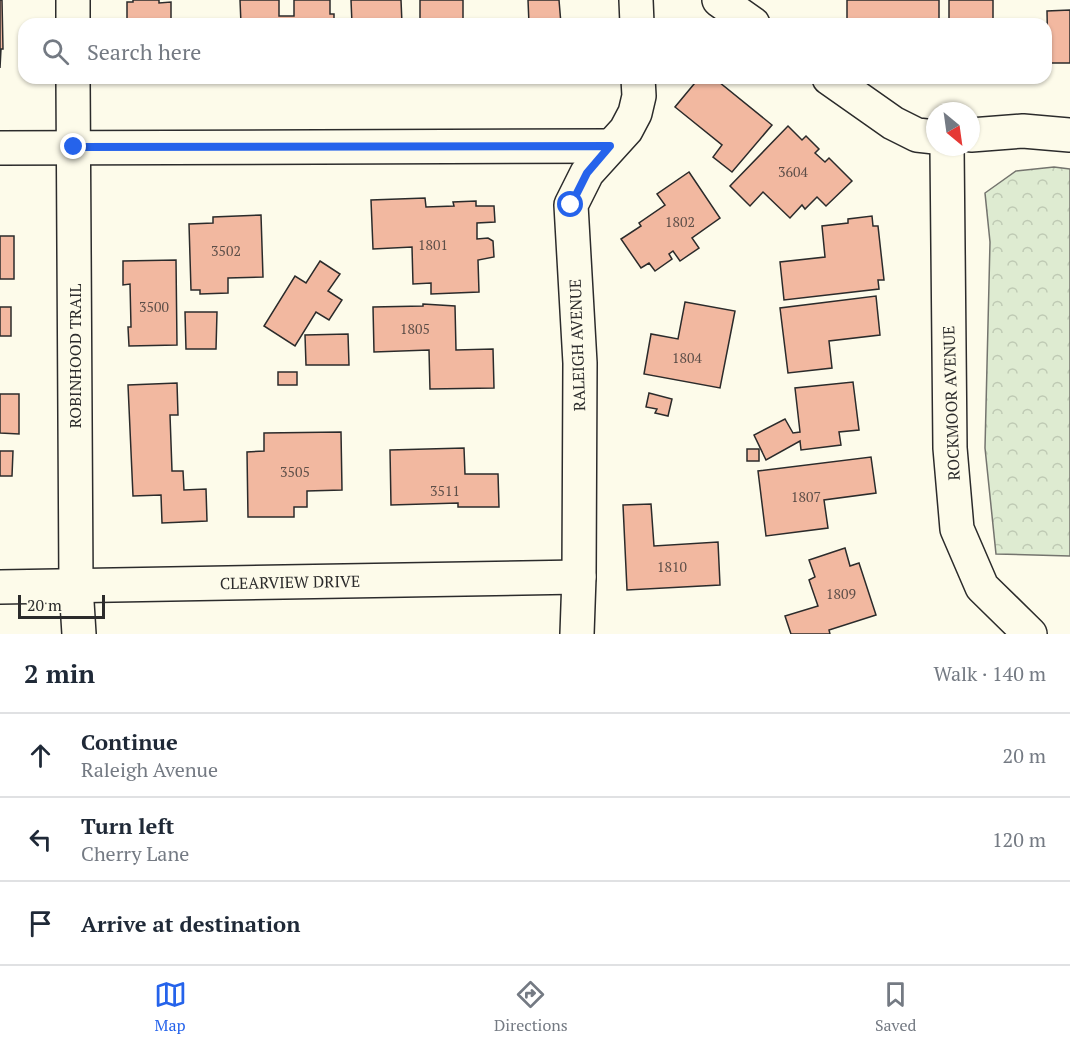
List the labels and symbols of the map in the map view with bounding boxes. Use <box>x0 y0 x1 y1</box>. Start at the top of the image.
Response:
north arrow <box>926 102 980 156</box>
route end <box>60 133 86 159</box>
house number: 3604 <box>778 162 808 181</box>
route start <box>557 191 583 217</box>
house number: 1802 <box>665 212 695 231</box>
house number: 1801 <box>418 235 448 254</box>
house number: 3502 <box>211 241 241 260</box>
street label: RALEIGH AVENUE <box>564 278 590 412</box>
street label: ROBINHOOD TRAIL <box>64 283 86 428</box>
house number: 3500 <box>139 297 169 316</box>
house number: 1805 <box>400 319 430 338</box>
street label: ROCKMOOR AVENUE <box>937 325 965 481</box>
house number: 1804 <box>672 348 702 367</box>
house number: 3505 <box>280 462 310 481</box>
house number: 3511 <box>430 481 460 500</box>
house number: 1807 <box>791 487 821 506</box>
house number: 1810 <box>657 557 687 576</box>
street label: CLEARVIEW DRIVE <box>220 570 360 594</box>
house number: 1809 <box>826 584 856 603</box>
scale bar <box>18 592 105 620</box>

